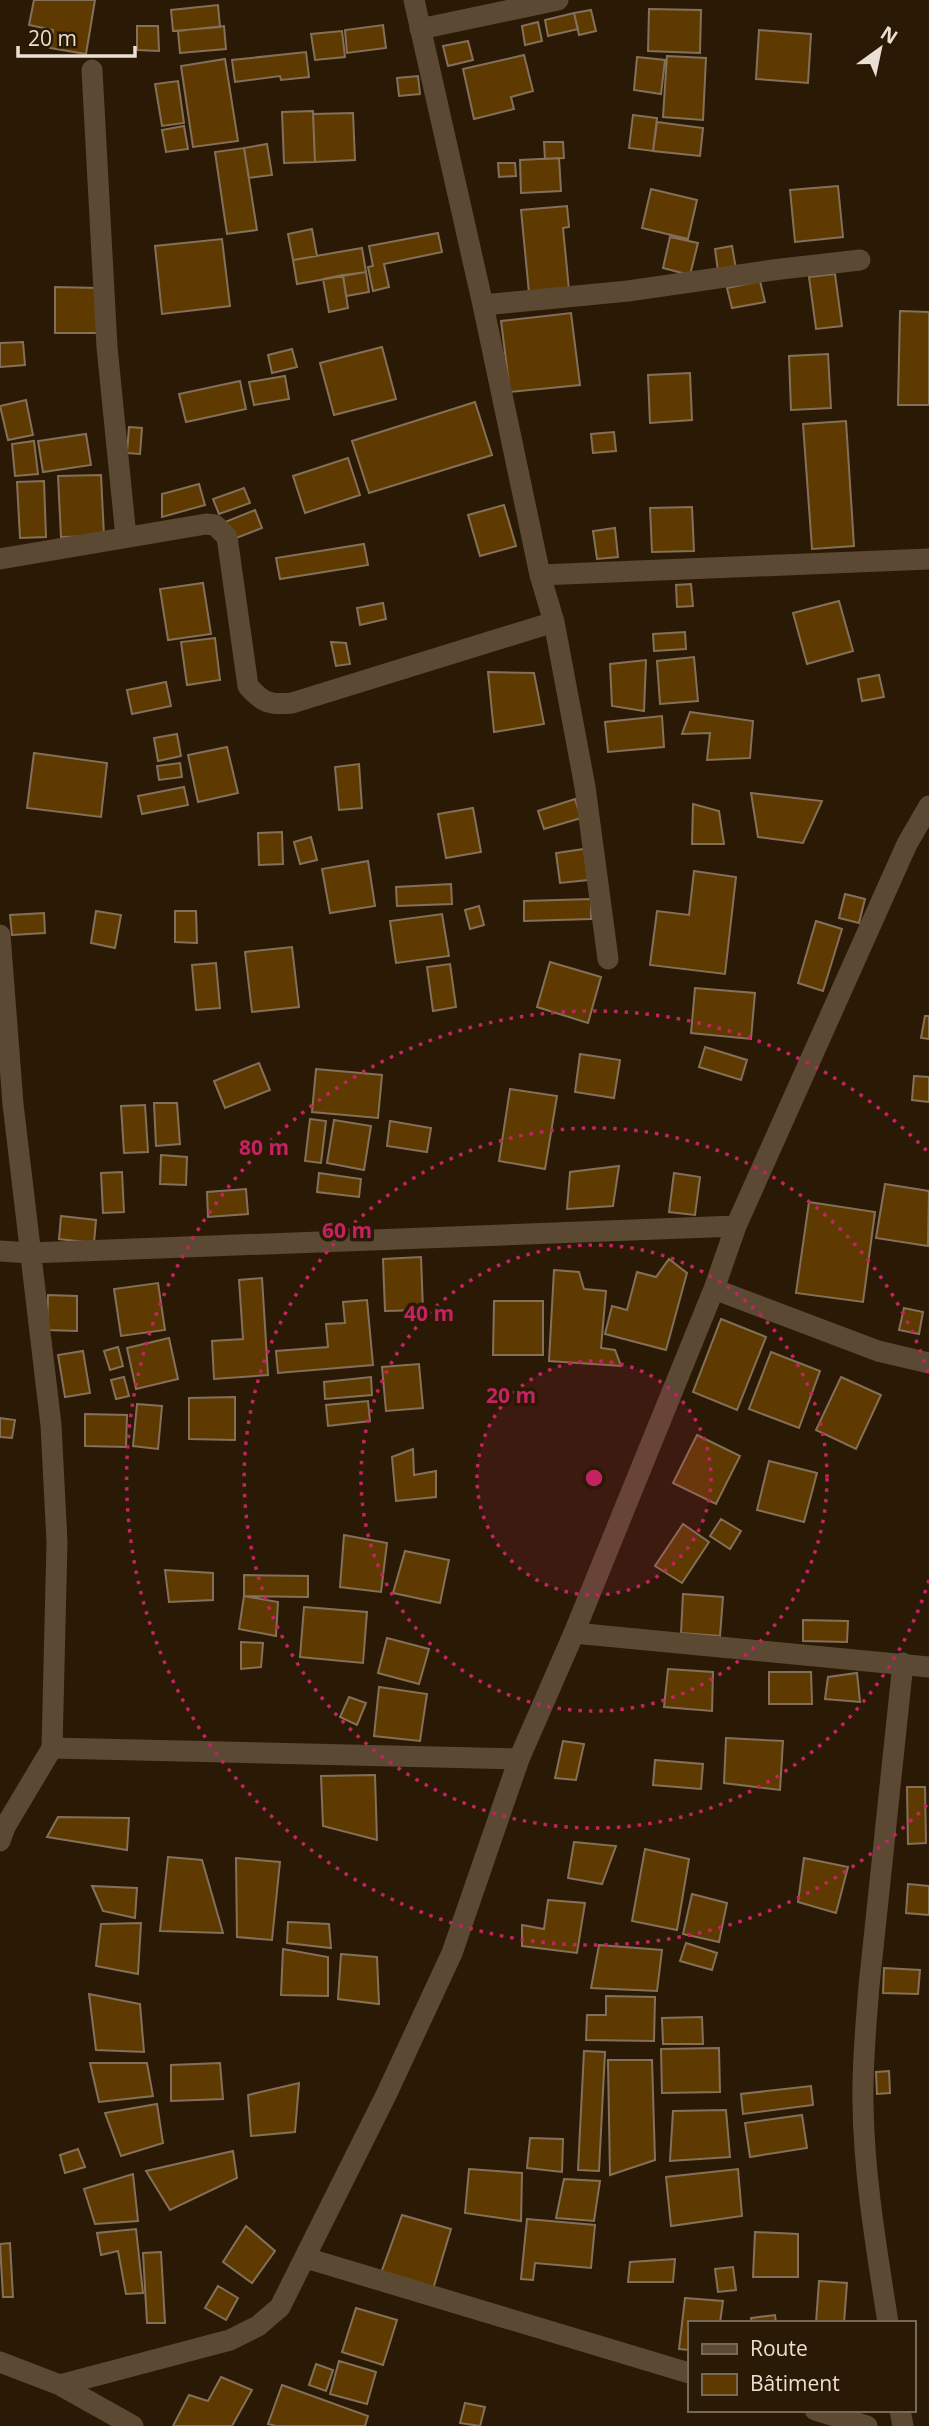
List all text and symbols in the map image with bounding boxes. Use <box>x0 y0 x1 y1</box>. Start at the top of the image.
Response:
scale bar <box>18 14 135 58</box>
north arrow <box>845 14 915 84</box>
text: N <box>876 20 903 50</box>
text: 20 m <box>28 24 77 52</box>
text: 80 m <box>239 1133 289 1161</box>
text: 60 m <box>322 1216 372 1244</box>
text: 40 m <box>404 1299 454 1327</box>
text: 20 m <box>486 1381 536 1409</box>
centre of rings <box>582 1466 606 1490</box>
legend <box>688 2321 915 2412</box>
text: Route <box>750 2334 808 2362</box>
text: Bâtiment <box>750 2369 840 2397</box>

